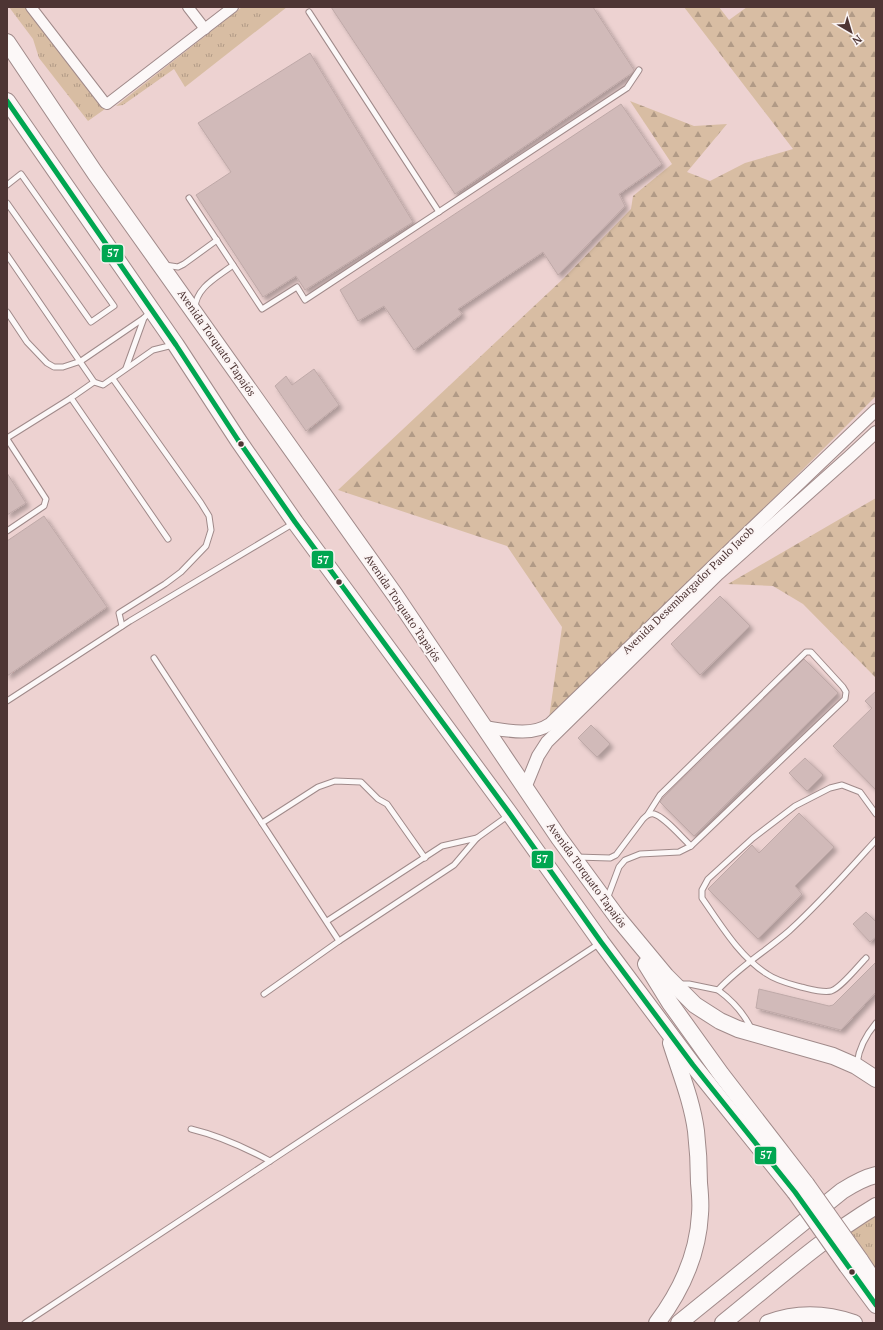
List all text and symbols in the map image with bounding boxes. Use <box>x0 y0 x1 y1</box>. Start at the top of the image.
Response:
north arrow <box>831 12 871 52</box>
text: N <box>849 32 865 48</box>
line badge: 57 <box>101 244 124 263</box>
text: 57 <box>107 246 119 260</box>
street label: Avenida Torquato Tapajós <box>175 287 259 399</box>
unlabelled marker <box>236 439 246 449</box>
street label: Avenida Desembargador Paulo Jacob <box>619 523 757 657</box>
line badge: 57 <box>311 550 334 569</box>
street label: Avenida Torquato Tapajós <box>362 552 444 665</box>
text: 57 <box>317 553 329 567</box>
unlabelled marker <box>334 577 344 587</box>
street label: Avenida Torquato Tapajós <box>544 820 630 931</box>
line badge: 57 <box>531 850 554 869</box>
text: 57 <box>536 852 548 866</box>
line badge: 57 <box>754 1146 777 1165</box>
text: 57 <box>760 1148 772 1162</box>
unlabelled marker <box>847 1267 857 1277</box>

